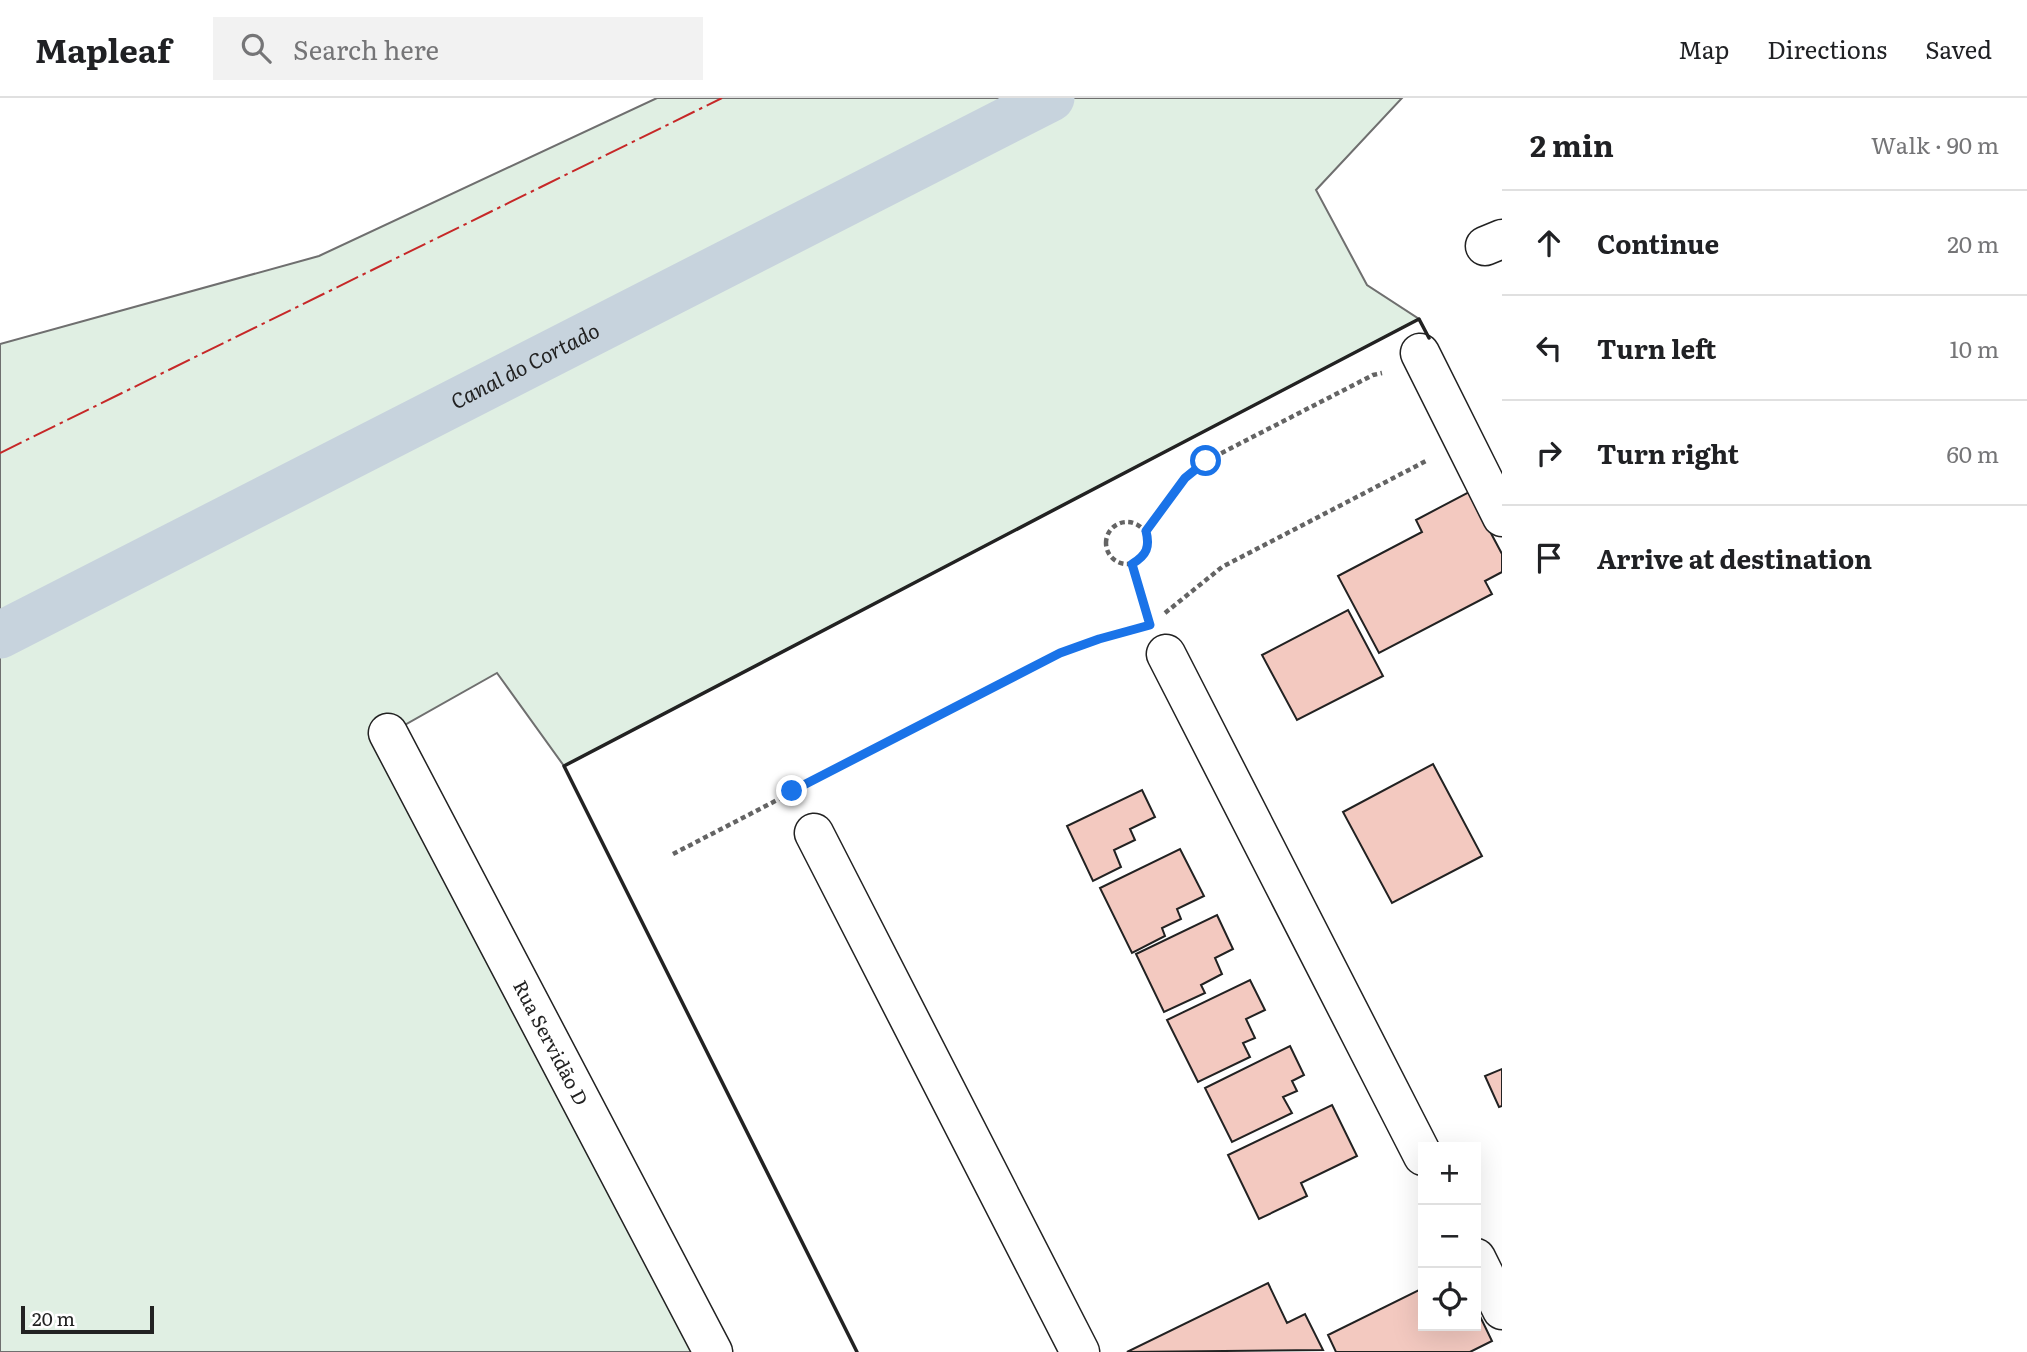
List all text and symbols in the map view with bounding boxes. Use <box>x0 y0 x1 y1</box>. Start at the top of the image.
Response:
search box <box>213 17 703 80</box>
text: Mapleaf <box>35 24 171 73</box>
icon: search <box>237 29 275 67</box>
text: Search here <box>293 29 439 68</box>
text: Map <box>1678 31 1729 66</box>
text: Directions <box>1767 31 1887 66</box>
text: Saved <box>1925 31 1992 66</box>
text: 2 min <box>1530 122 1614 166</box>
text: Walk · 90 m <box>1871 127 1999 161</box>
text: Continue <box>1597 223 1719 262</box>
icon: ahead <box>1530 224 1568 262</box>
text: 20 m <box>1947 226 1999 260</box>
water label: Canal do Cortado <box>444 313 604 415</box>
text: Turn left <box>1597 328 1716 367</box>
icon: left <box>1530 329 1568 367</box>
text: 10 m <box>1949 331 1999 365</box>
text: Turn right <box>1597 433 1739 472</box>
icon: right <box>1530 434 1568 472</box>
text: 60 m <box>1946 436 1999 470</box>
route start <box>1190 445 1221 476</box>
text: Arrive at destination <box>1597 538 1872 577</box>
icon: arrive <box>1530 539 1568 577</box>
route end <box>776 775 807 806</box>
street label: Rua Servidão D <box>507 975 596 1110</box>
map controls <box>1418 1142 1481 1331</box>
button: + <box>1418 1142 1481 1205</box>
button: − <box>1418 1205 1481 1268</box>
button: locate <box>1418 1268 1481 1331</box>
scale bar <box>21 1303 154 1335</box>
text: 20 m <box>32 1304 75 1332</box>

